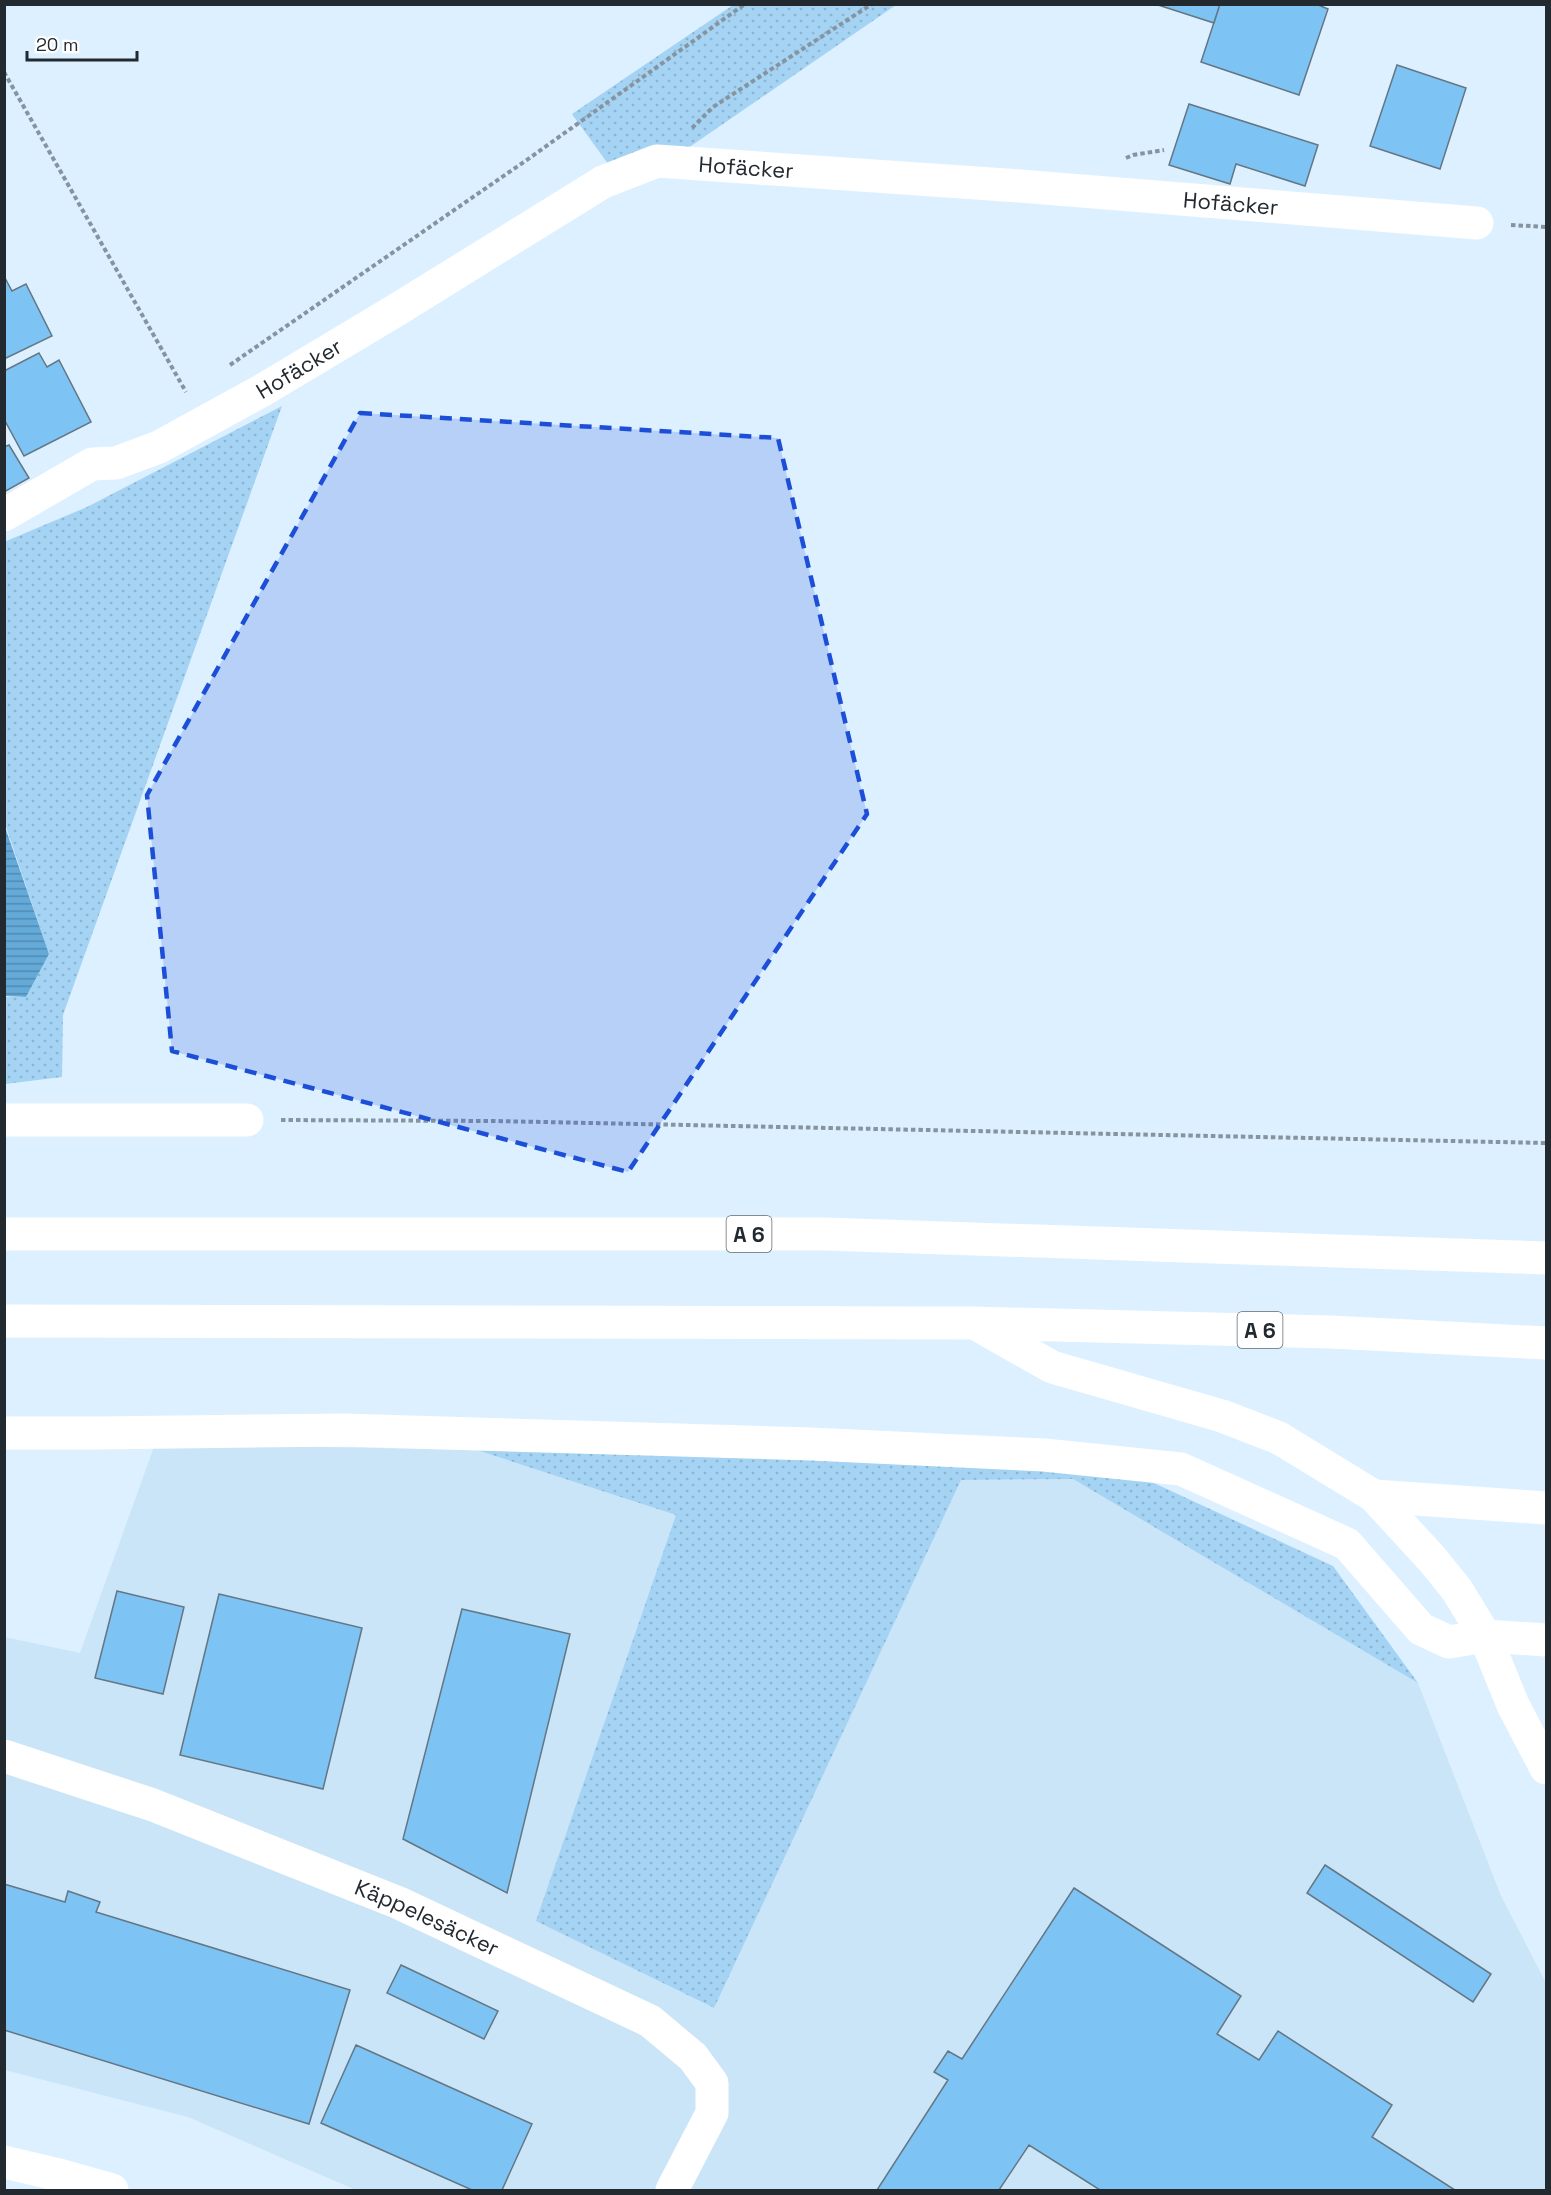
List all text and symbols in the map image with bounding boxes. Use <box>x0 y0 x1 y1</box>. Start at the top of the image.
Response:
scale bar <box>27 24 136 62</box>
text: 20 m <box>36 33 79 56</box>
street label: Hofäcker <box>698 150 795 184</box>
street label: Hofäcker <box>1182 185 1279 221</box>
street label: Hofäcker <box>251 332 347 405</box>
road number: A 6 <box>726 1216 771 1252</box>
road number: A 6 <box>1238 1312 1282 1348</box>
street label: Käppelesäcker <box>351 1873 504 1962</box>

